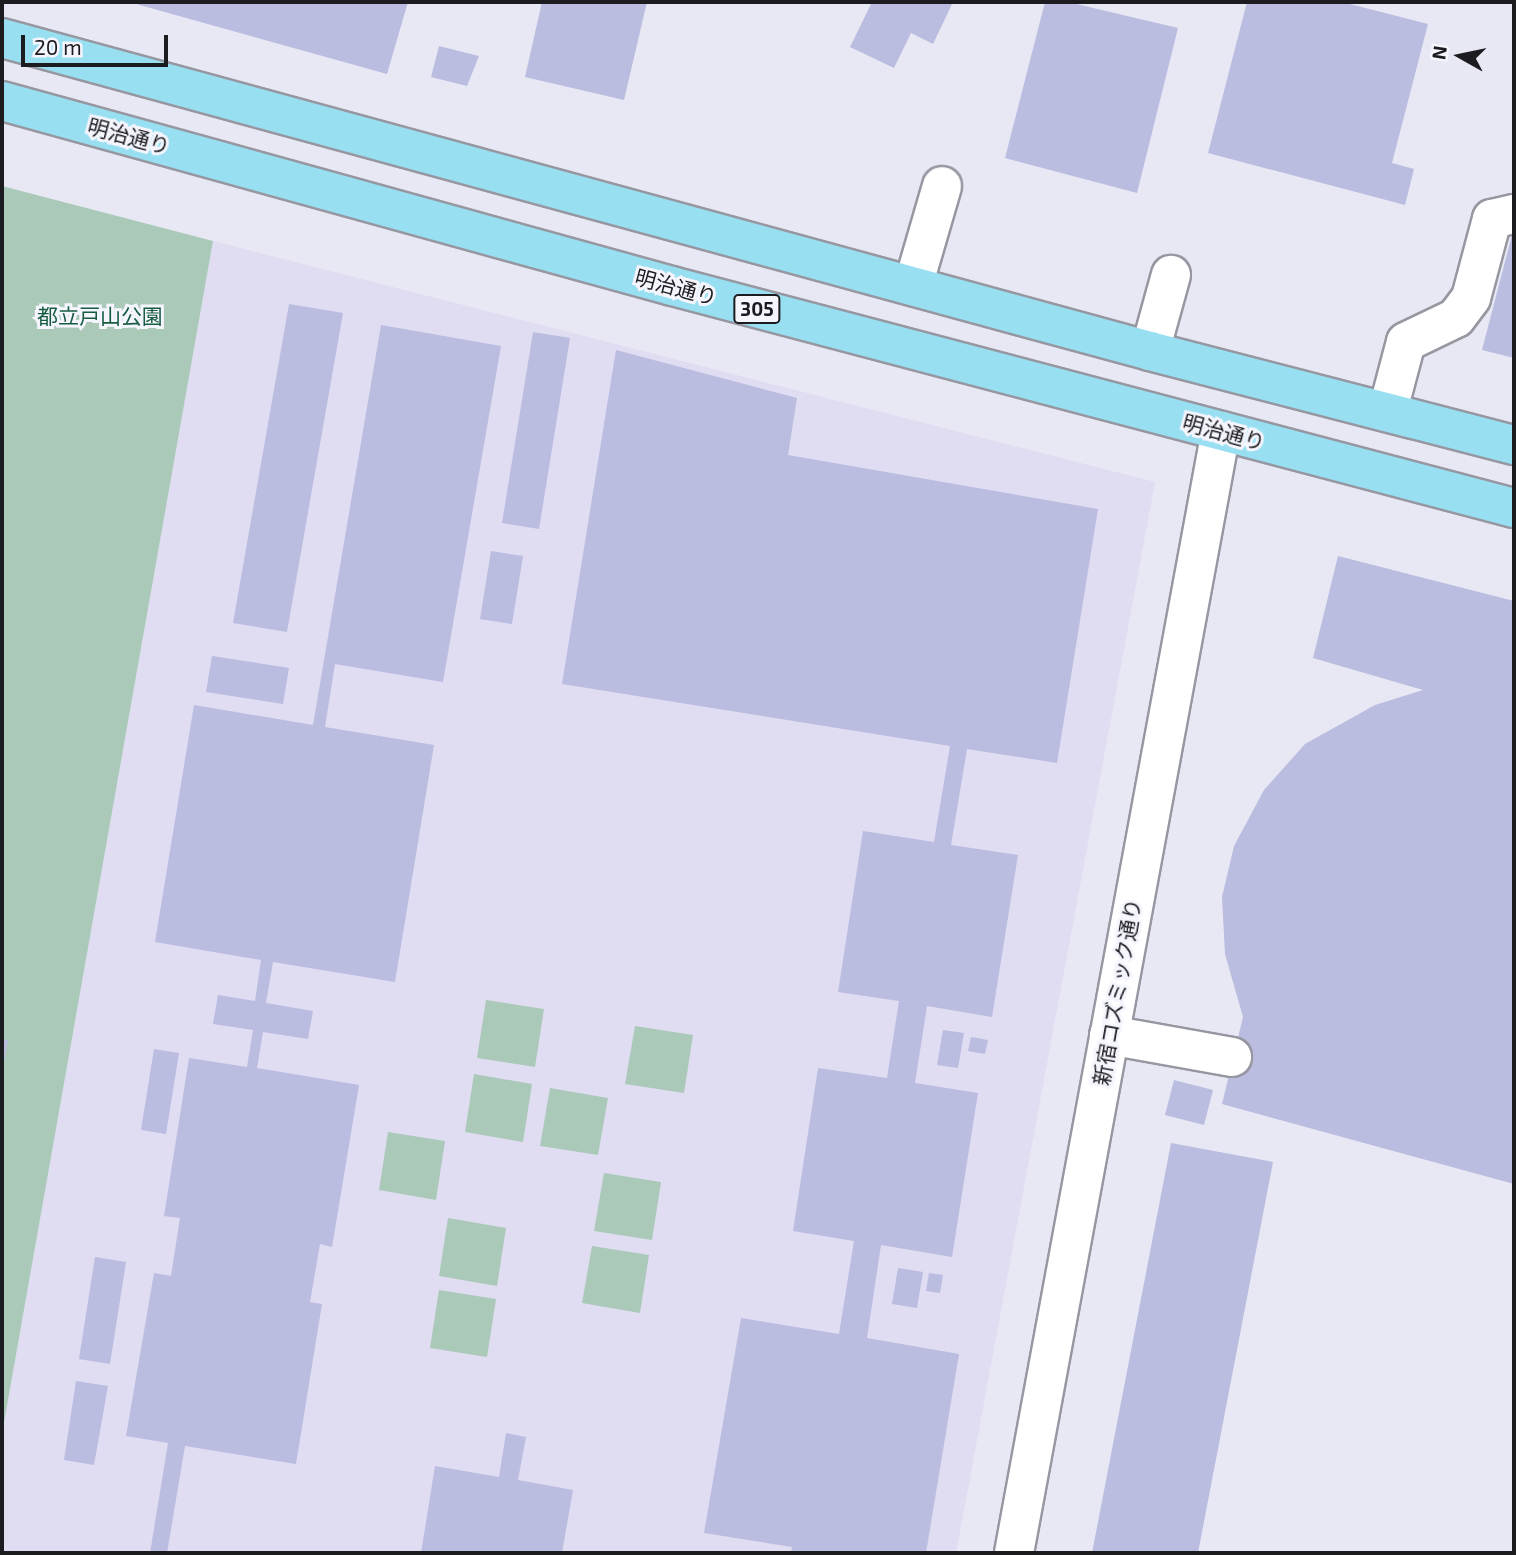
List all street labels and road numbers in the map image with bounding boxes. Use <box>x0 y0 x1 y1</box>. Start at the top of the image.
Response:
street label: 明治通り <box>85 113 173 159</box>
street label: 明治通り <box>632 264 720 310</box>
road number: 305 <box>732 294 782 324</box>
street label: 明治通り <box>1180 409 1268 455</box>
street label: 新宿コズミック通り <box>1088 897 1146 1087</box>

